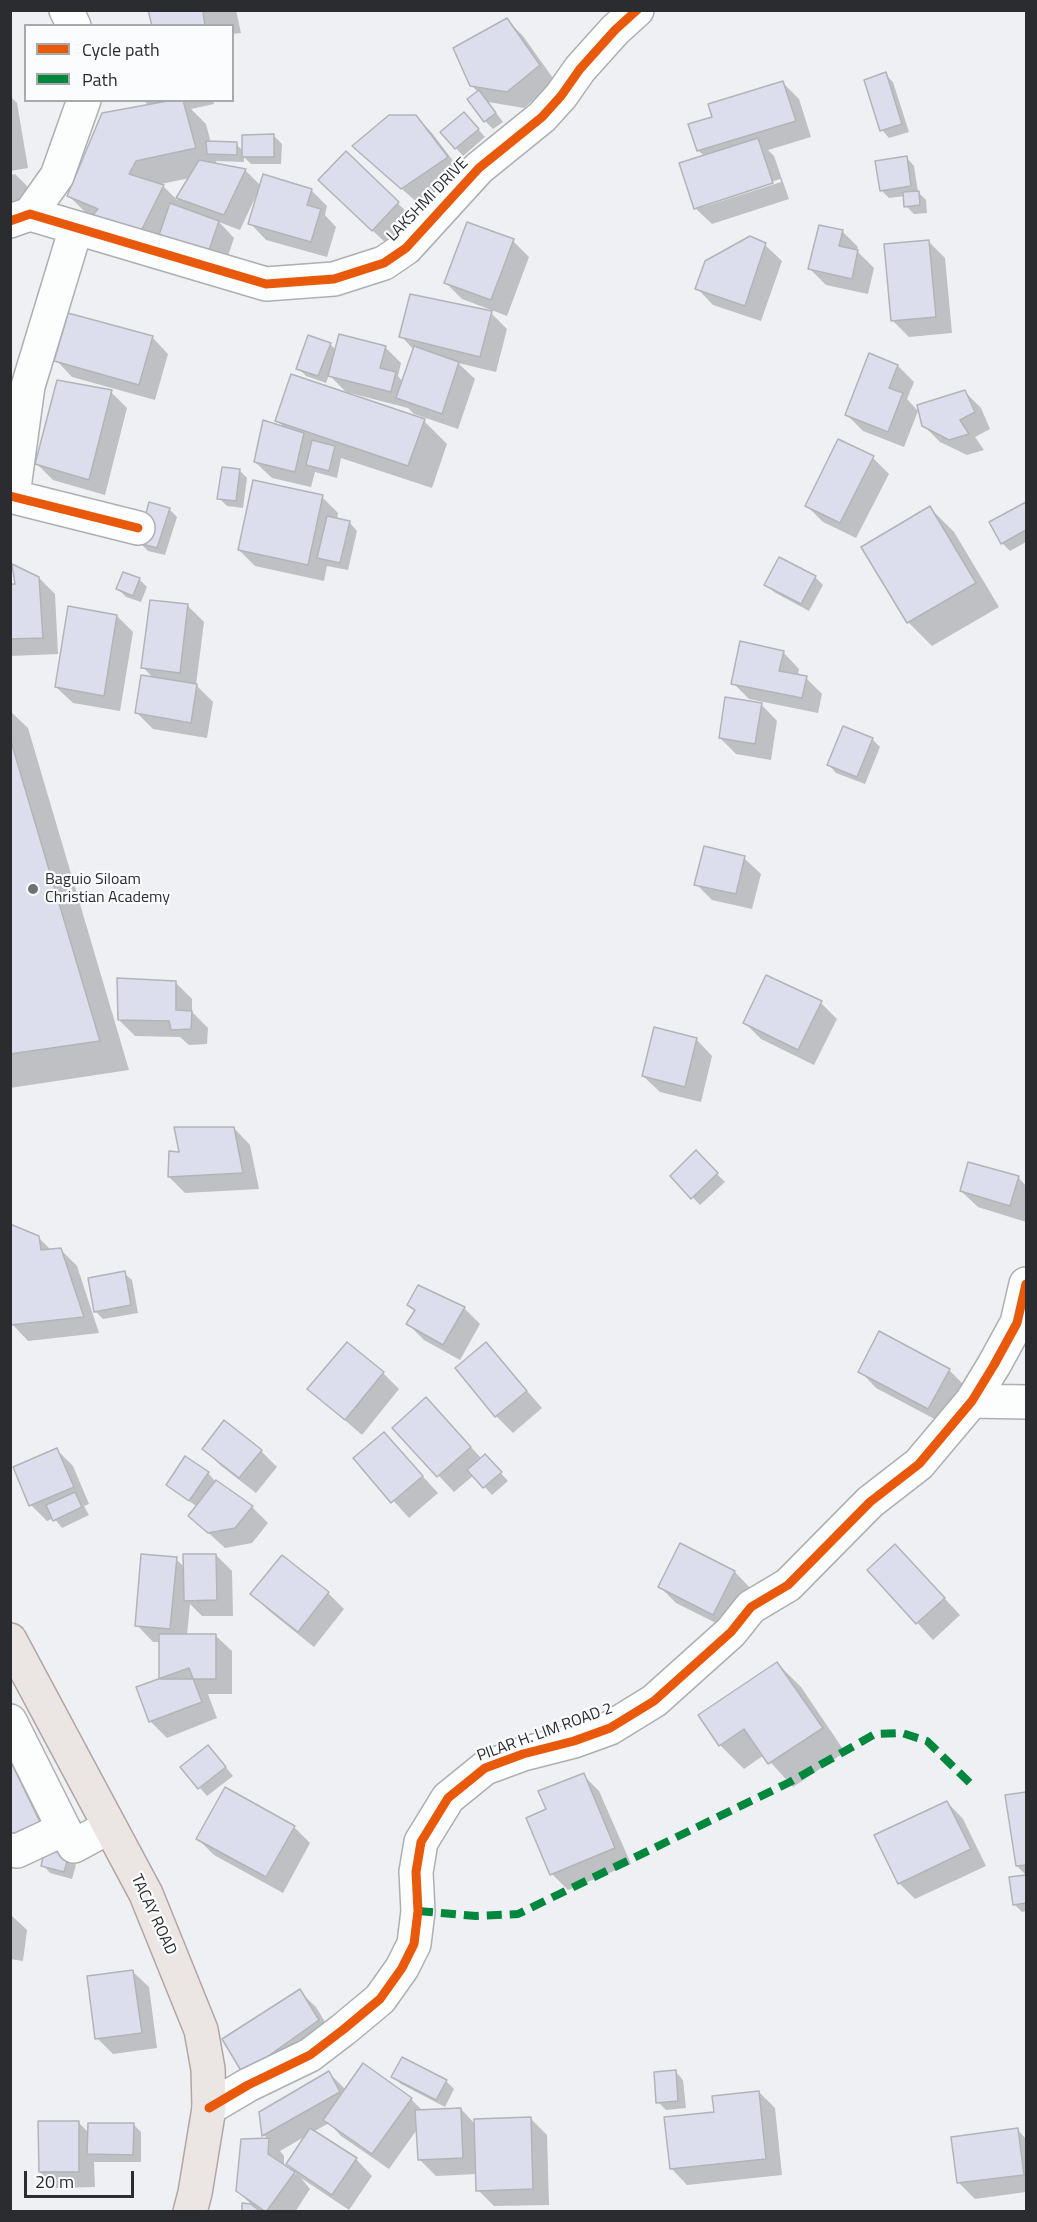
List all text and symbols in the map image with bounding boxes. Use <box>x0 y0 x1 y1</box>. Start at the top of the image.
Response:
legend <box>24 24 234 102</box>
text: Cycle path <box>82 36 160 63</box>
text: Path <box>82 66 118 93</box>
street label: LAKSHMI DRIVE <box>383 154 473 246</box>
place label: Baguio Siloam Christian Academy <box>45 870 170 908</box>
marker: Baguio Siloam Christian Academy <box>26 882 40 896</box>
street label: PILAR H. LIM ROAD 2 <box>475 1700 615 1766</box>
street label: TACAY ROAD <box>126 1872 180 1958</box>
scale bar <box>27 2159 136 2197</box>
text: 20 m <box>35 2168 74 2195</box>

